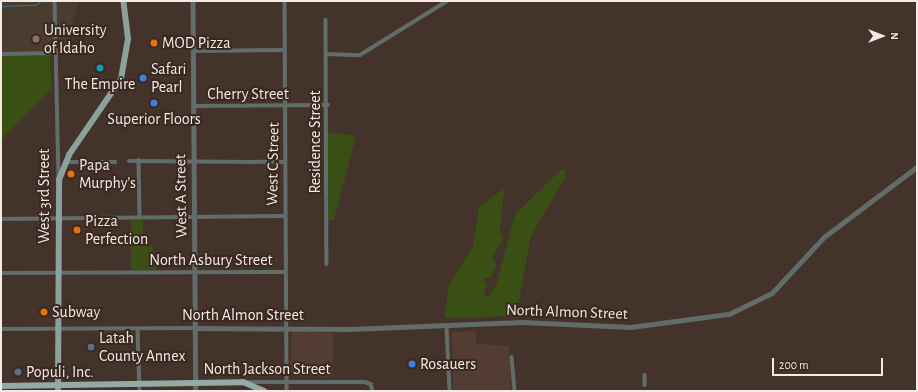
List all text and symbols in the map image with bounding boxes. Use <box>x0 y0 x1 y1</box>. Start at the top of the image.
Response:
north arrow <box>862 16 902 56</box>
place label: University of Idaho <box>44 20 107 58</box>
text: N <box>889 32 900 40</box>
place label: MOD Pizza <box>162 33 231 53</box>
marker: University of Idaho <box>31 34 41 44</box>
marker: MOD Pizza <box>149 38 159 48</box>
place label: Safari Pearl <box>151 59 186 97</box>
marker: The Empire <box>95 63 105 73</box>
marker: Safari Pearl <box>138 73 148 83</box>
place label: The Empire <box>65 74 135 94</box>
street label: Cherry Street <box>207 84 289 104</box>
street label: Residence Street <box>305 90 325 194</box>
marker: Superior Floors <box>149 98 159 108</box>
place label: Superior Floors <box>107 109 201 129</box>
street label: West C Street <box>263 122 283 206</box>
street label: West 3rd Street <box>34 149 54 243</box>
street label: West A Street <box>171 154 191 238</box>
place label: Papa Murphy's <box>79 155 136 193</box>
marker: Papa Murphy's <box>66 169 76 179</box>
place label: Pizza Perfection <box>85 211 148 249</box>
marker: Pizza Perfection <box>72 225 82 235</box>
street label: North Asbury Street <box>149 250 273 270</box>
street label: North Almon Street <box>506 300 628 324</box>
place label: Subway <box>52 302 100 322</box>
street label: North Almon Street <box>182 305 304 325</box>
marker: Subway <box>39 307 49 317</box>
place label: Latah County Annex <box>99 328 185 366</box>
marker: Latah County Annex <box>86 342 96 352</box>
scale bar <box>774 350 885 376</box>
place label: Rosauers <box>420 354 476 374</box>
street label: North Jackson Street <box>203 359 331 379</box>
marker: Rosauers <box>407 359 417 369</box>
text: 200 m <box>779 359 809 371</box>
place label: Populi, Inc. <box>26 362 94 382</box>
marker: Populi, Inc. <box>13 367 23 377</box>

